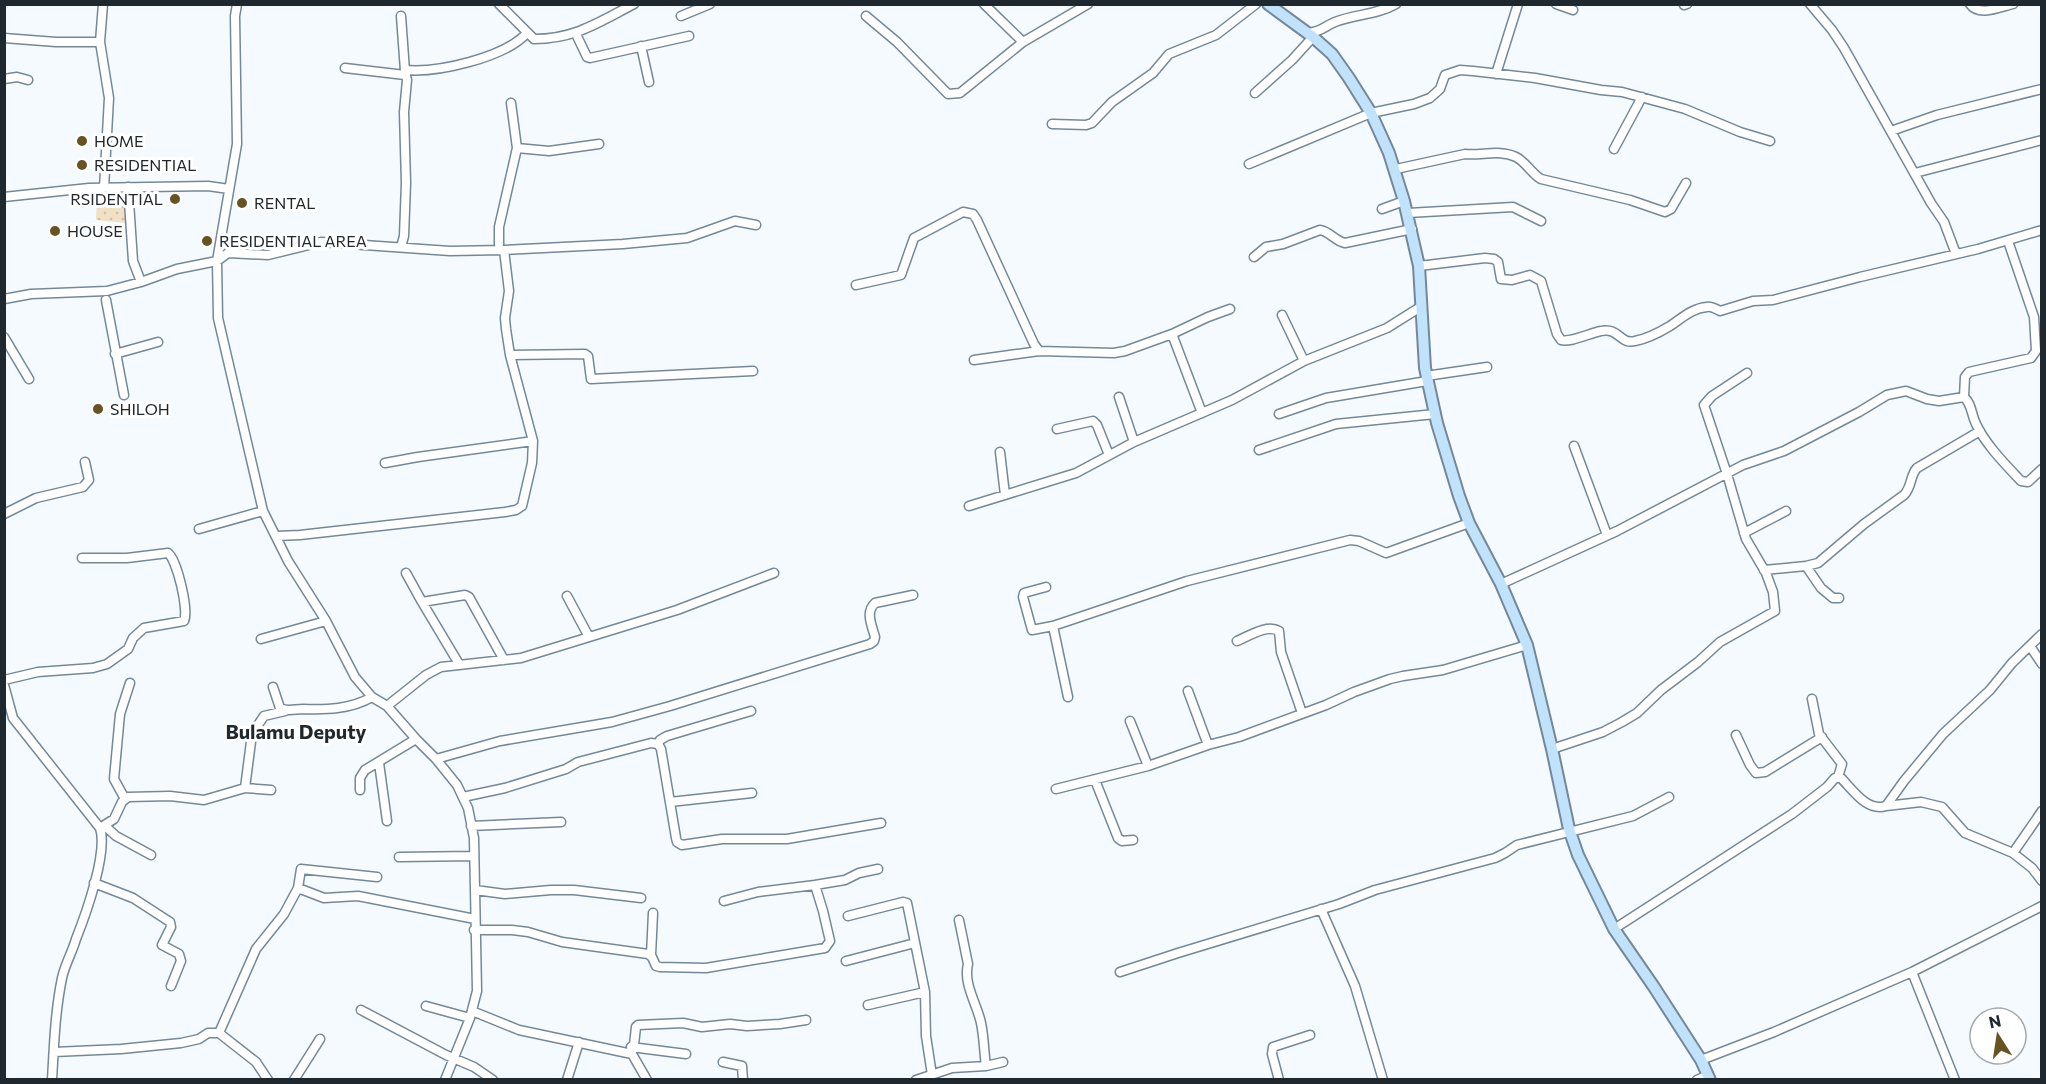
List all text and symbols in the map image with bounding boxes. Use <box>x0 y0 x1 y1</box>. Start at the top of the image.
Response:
place label: HOME <box>94 131 144 150</box>
marker: HOME <box>75 134 89 148</box>
place label: RESIDENTIAL <box>94 155 196 174</box>
marker: RESIDENTIAL <box>75 158 89 172</box>
place label: RSIDENTIAL <box>70 189 163 208</box>
marker: RSIDENTIAL <box>168 192 182 206</box>
place label: RENTAL <box>254 193 315 212</box>
marker: RENTAL <box>235 196 249 210</box>
place label: HOUSE <box>67 221 123 240</box>
marker: HOUSE <box>48 224 62 238</box>
place label: RESIDENTIAL AREA <box>219 231 367 250</box>
marker: RESIDENTIAL AREA <box>200 234 214 248</box>
place label: SHILOH <box>110 399 170 418</box>
marker: SHILOH <box>91 402 105 416</box>
district label: Bulamu Deputy <box>225 719 367 743</box>
north arrow <box>1968 1006 2028 1066</box>
text: N <box>1987 1010 2003 1031</box>

